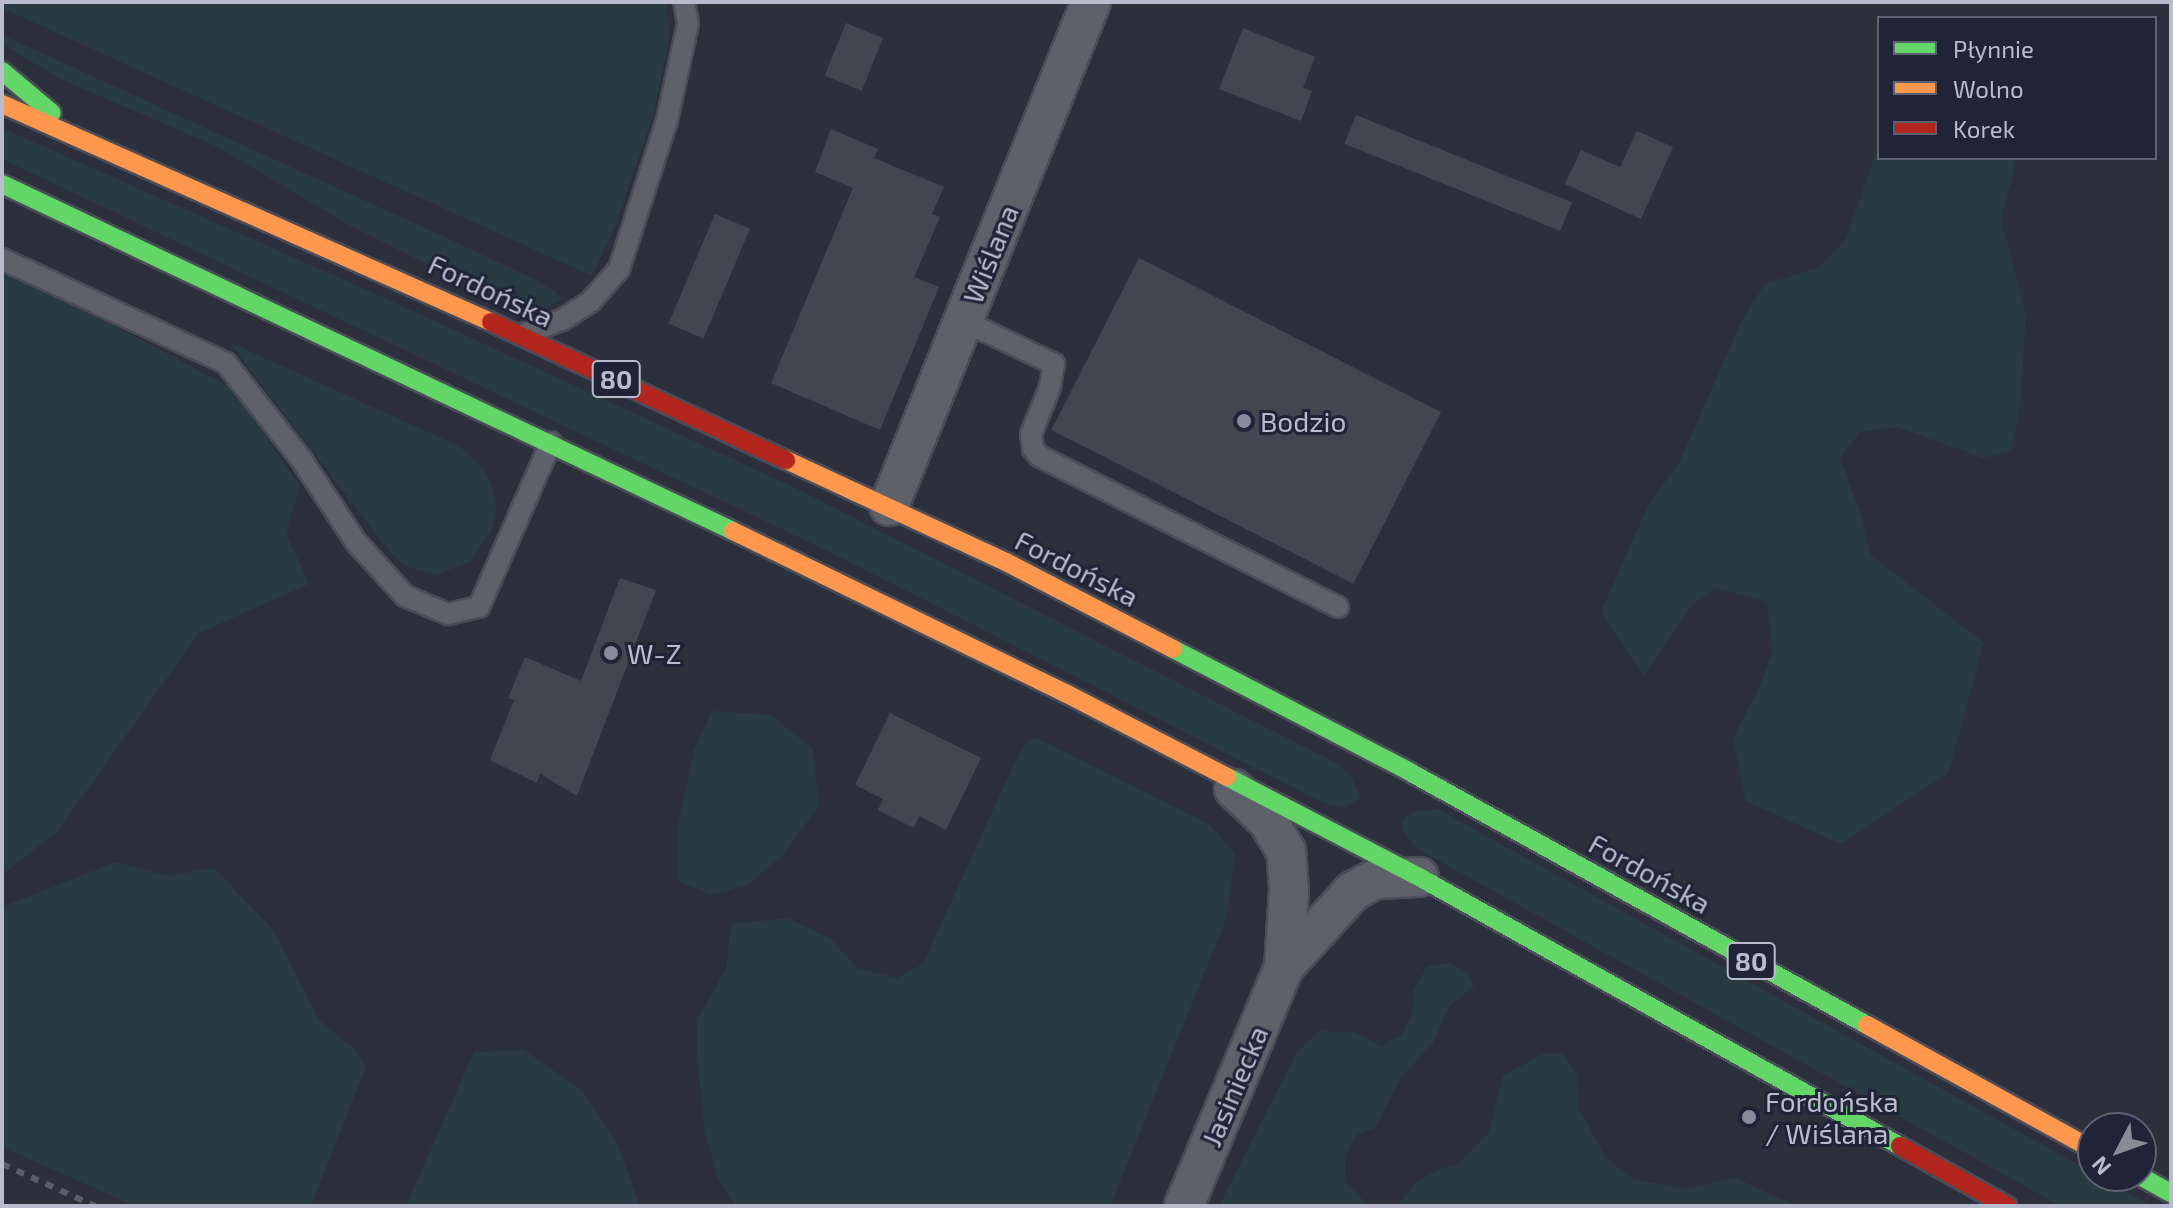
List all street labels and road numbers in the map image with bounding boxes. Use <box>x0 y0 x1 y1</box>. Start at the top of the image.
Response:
street label: Wiślana <box>955 200 1025 308</box>
street label: Fordońska <box>423 247 559 333</box>
road number: 80 <box>590 357 642 401</box>
street label: Fordońska <box>1010 523 1144 613</box>
street label: Fordońska <box>1583 826 1717 920</box>
road number: 80 <box>1725 939 1777 983</box>
street label: Jasiniecka <box>1194 1021 1274 1151</box>

